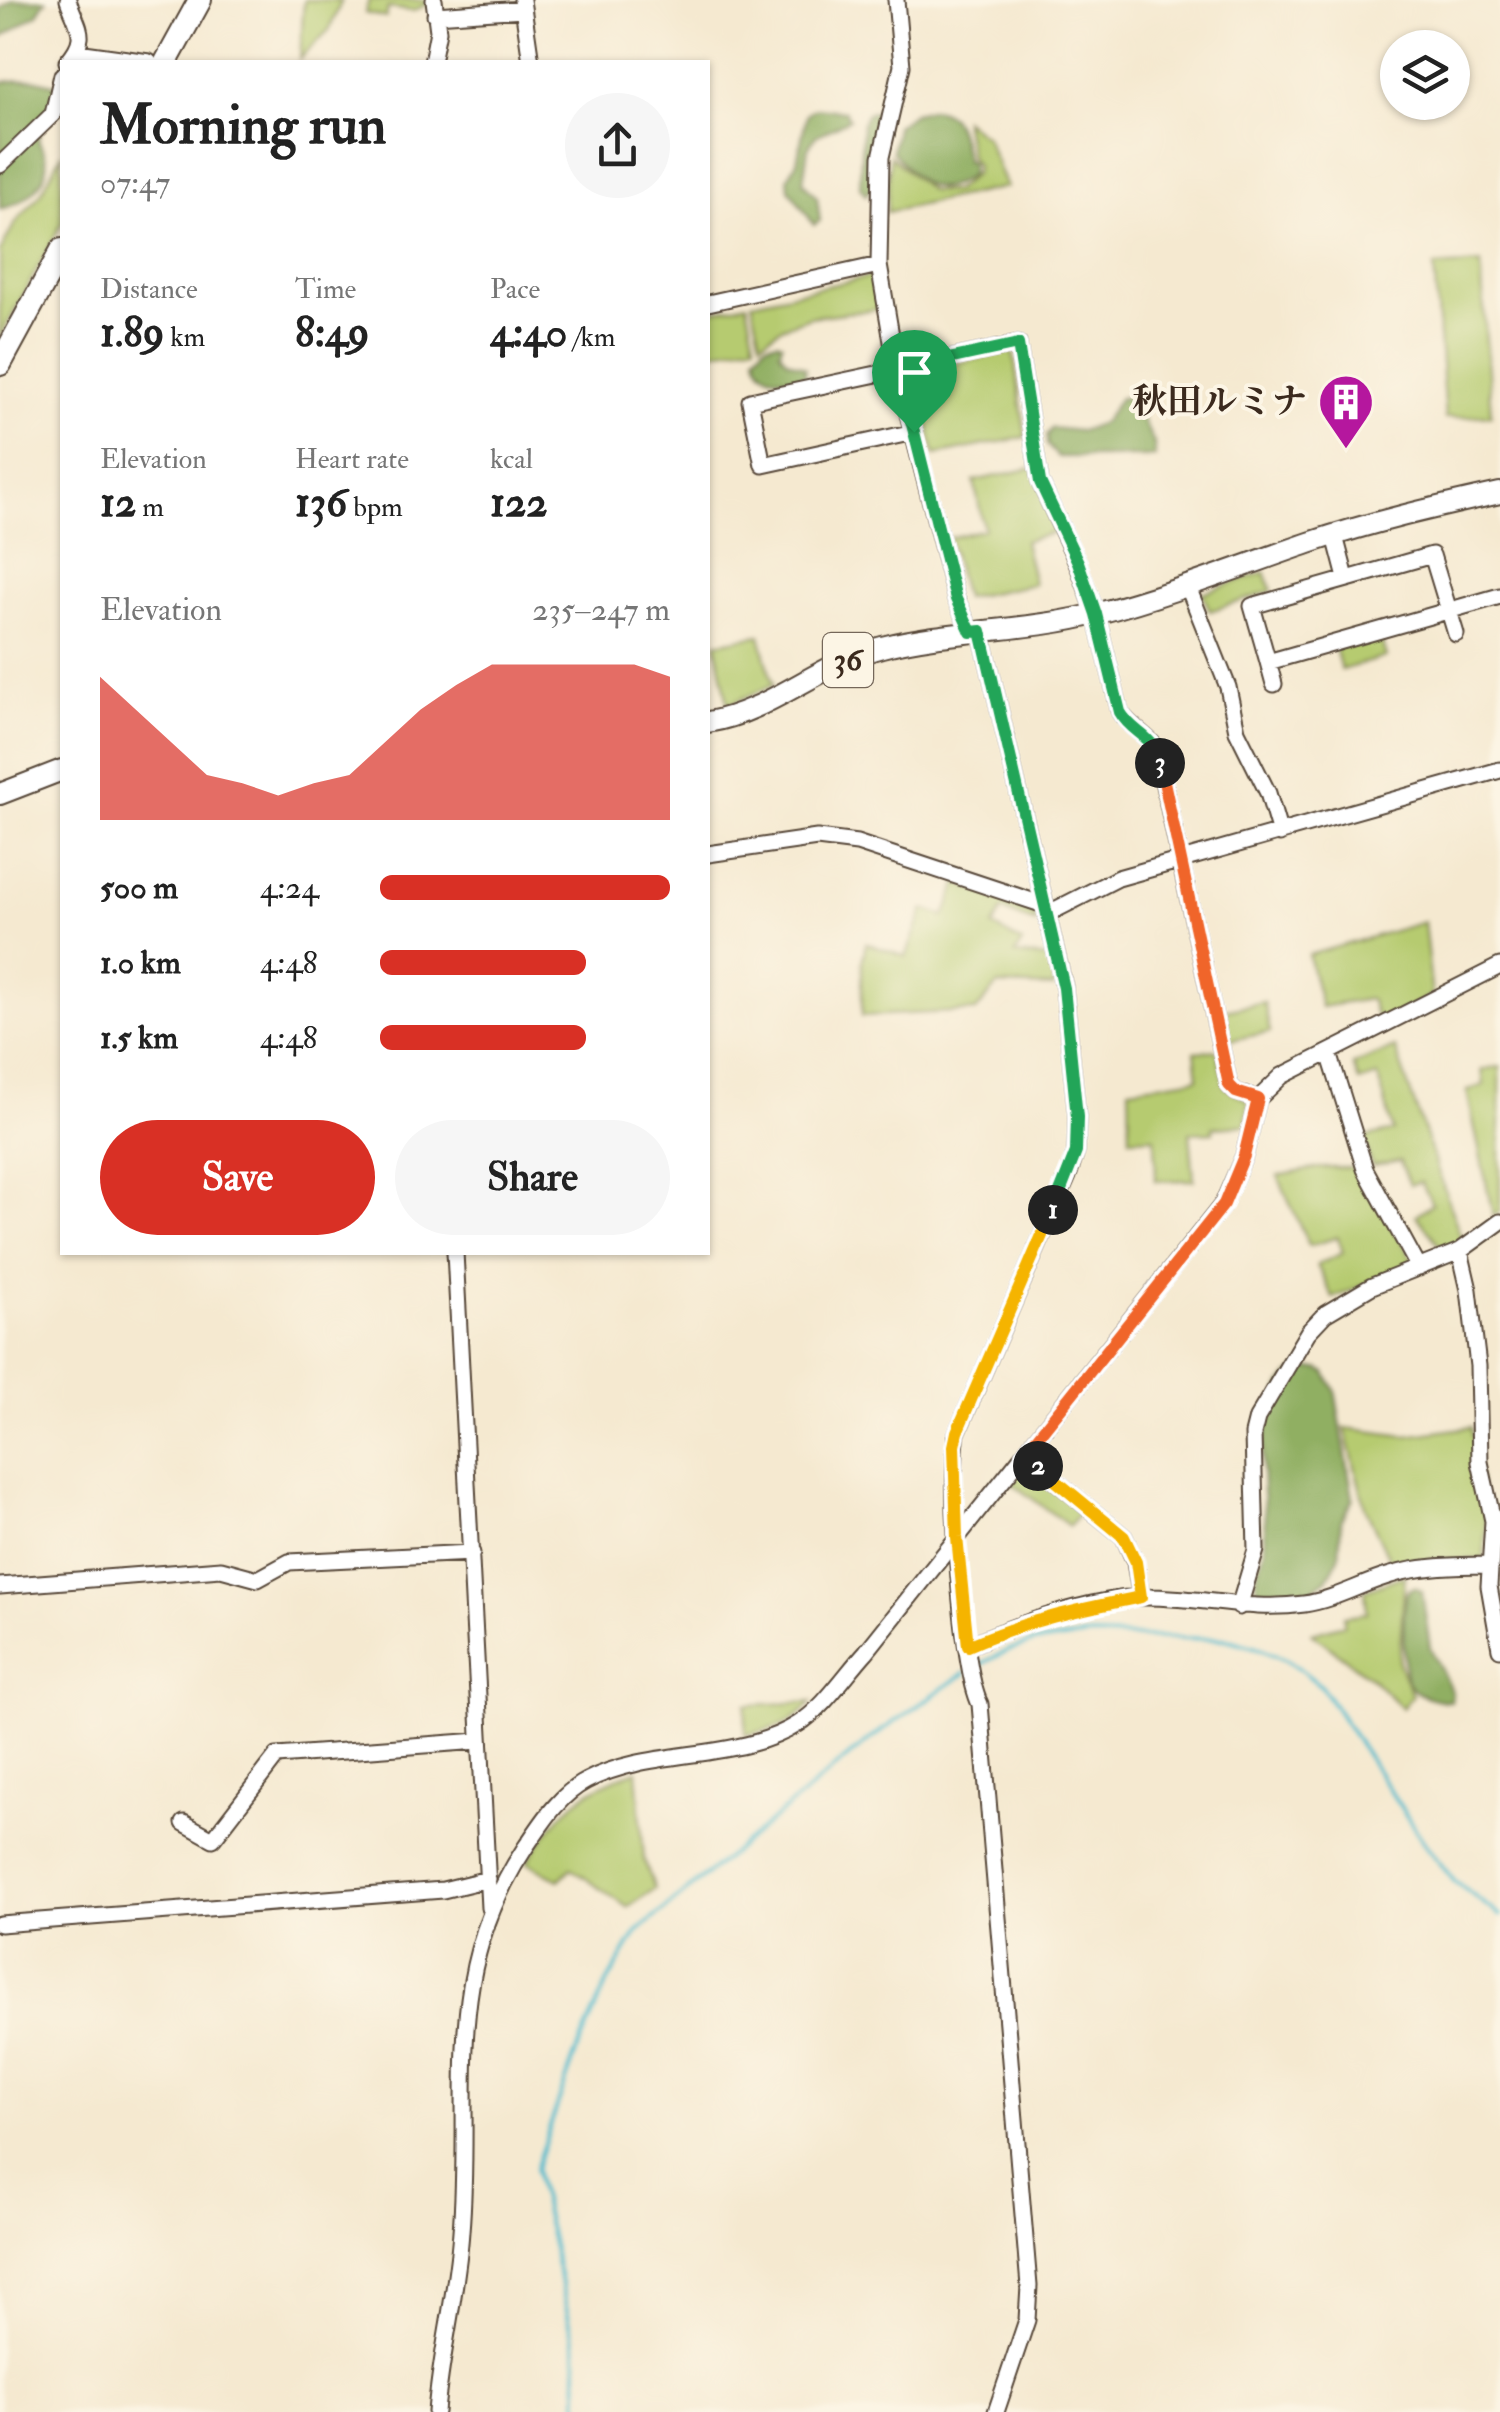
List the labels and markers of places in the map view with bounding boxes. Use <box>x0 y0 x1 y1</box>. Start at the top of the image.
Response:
pin <box>872 330 957 433</box>
building icon: 秋田ルミナ <box>1316 372 1376 451</box>
place label: 秋田ルミナ <box>1132 380 1307 424</box>
pin: 3 <box>1135 738 1185 788</box>
pin: 1 <box>1028 1185 1078 1235</box>
pin: 2 <box>1013 1441 1063 1491</box>

